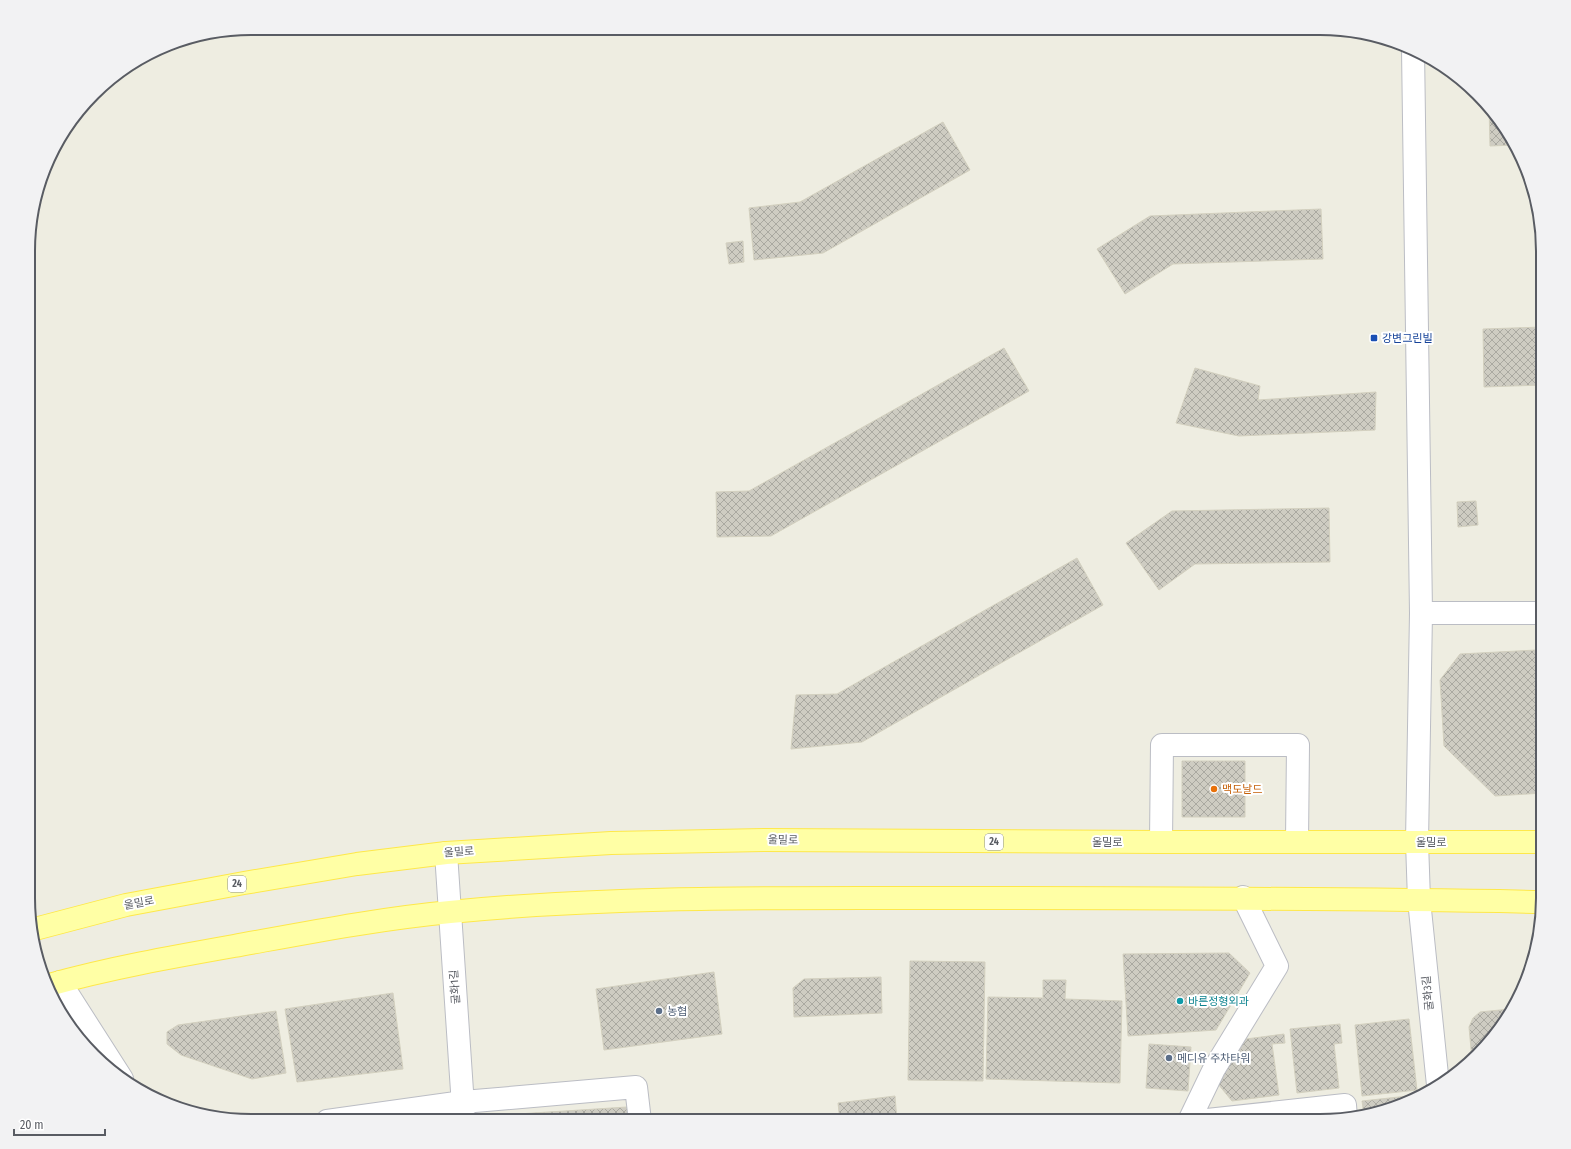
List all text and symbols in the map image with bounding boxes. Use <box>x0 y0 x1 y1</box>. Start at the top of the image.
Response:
place label: 강변그린빌 <box>1382 332 1433 345</box>
marker: 강변그린빌 <box>1369 333 1379 343</box>
place label: 맥도날드 <box>1222 783 1262 796</box>
marker: 맥도날드 <box>1209 784 1219 794</box>
street label: 울밀로 <box>768 833 798 847</box>
road number: 24 <box>985 834 1003 850</box>
street label: 울밀로 <box>1092 836 1122 849</box>
street label: 울밀로 <box>1416 836 1446 849</box>
street label: 울밀로 <box>443 844 475 860</box>
road number: 24 <box>228 876 246 892</box>
street label: 울밀로 <box>123 894 155 912</box>
street label: 굴화1길 <box>447 969 463 1005</box>
street label: 굴화3길 <box>1420 975 1436 1011</box>
place label: 바른정형외과 <box>1188 995 1249 1008</box>
marker: 바른정형외과 <box>1175 996 1185 1006</box>
place label: 농협 <box>667 1005 687 1018</box>
marker: 농협 <box>654 1006 664 1016</box>
place label: 메디유 주차타워 <box>1177 1052 1250 1065</box>
marker: 메디유 주차타워 <box>1164 1053 1174 1063</box>
scale bar <box>14 1111 105 1137</box>
text: 20 m <box>20 1118 44 1132</box>

